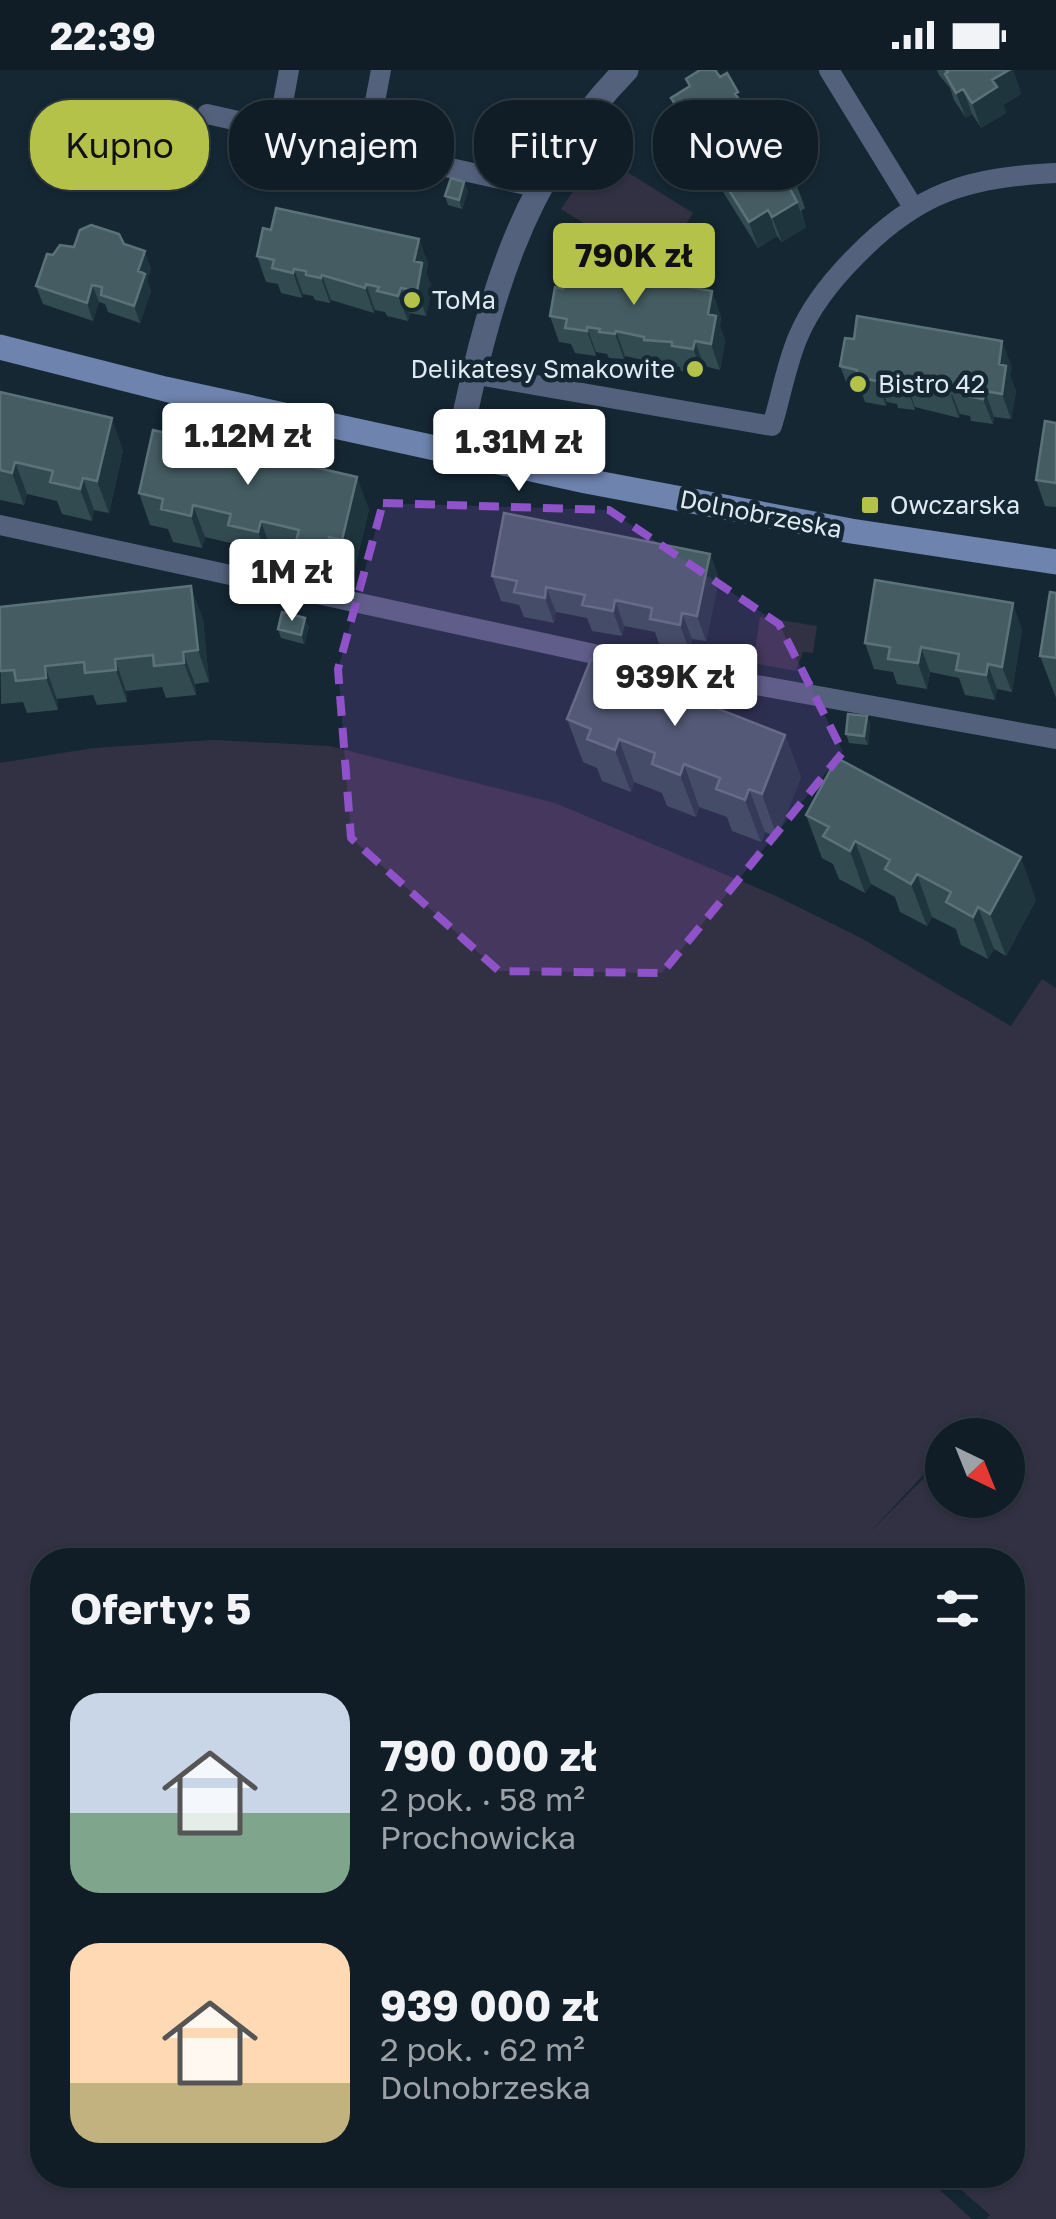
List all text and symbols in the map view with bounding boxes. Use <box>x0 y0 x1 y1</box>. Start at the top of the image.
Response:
text: 22:39 <box>50 13 156 58</box>
chip: Kupno <box>30 100 209 190</box>
chip: Wynajem <box>229 100 454 190</box>
chip: Filtry <box>474 100 633 190</box>
chip: Nowe <box>653 100 818 190</box>
pin: 790K zł <box>542 223 726 308</box>
text: 790K zł <box>575 236 693 274</box>
place label: ToMa <box>432 284 496 315</box>
marker: ToMa <box>401 289 423 311</box>
place label: Delikatesy Smakowite <box>410 353 675 384</box>
marker: Delikatesy Smakowite <box>684 358 706 380</box>
place label: Bistro 42 <box>878 368 985 399</box>
marker: Bistro 42 <box>847 373 869 395</box>
pin: 1.12M zł <box>145 403 351 488</box>
pin: 1.31M zł <box>416 409 622 494</box>
text: 1.12M zł <box>184 416 312 454</box>
text: 1.31M zł <box>455 422 583 460</box>
street label: Dolnobrzeska <box>677 483 845 544</box>
place label: Owczarska <box>890 489 1020 520</box>
marker: Owczarska <box>859 494 881 516</box>
pin: 1M zł <box>222 539 362 624</box>
text: 1M zł <box>251 552 333 590</box>
pin: 939K zł <box>583 644 767 729</box>
text: 939K zł <box>615 657 735 695</box>
north arrow <box>925 1418 1025 1518</box>
map controls <box>925 1418 1025 1518</box>
icon: filters <box>930 1581 985 1636</box>
text: Oferty: 5 <box>70 1583 251 1633</box>
text: 790 000 zł <box>380 1730 597 1780</box>
icon: home <box>150 1733 270 1853</box>
text: 2 pok. · 58 m² <box>380 1780 585 1818</box>
text: Prochowicka <box>380 1818 576 1856</box>
text: 939 000 zł <box>380 1980 599 2030</box>
icon: home <box>150 1983 270 2103</box>
text: 2 pok. · 62 m² <box>380 2030 585 2068</box>
text: Dolnobrzeska <box>380 2068 591 2106</box>

